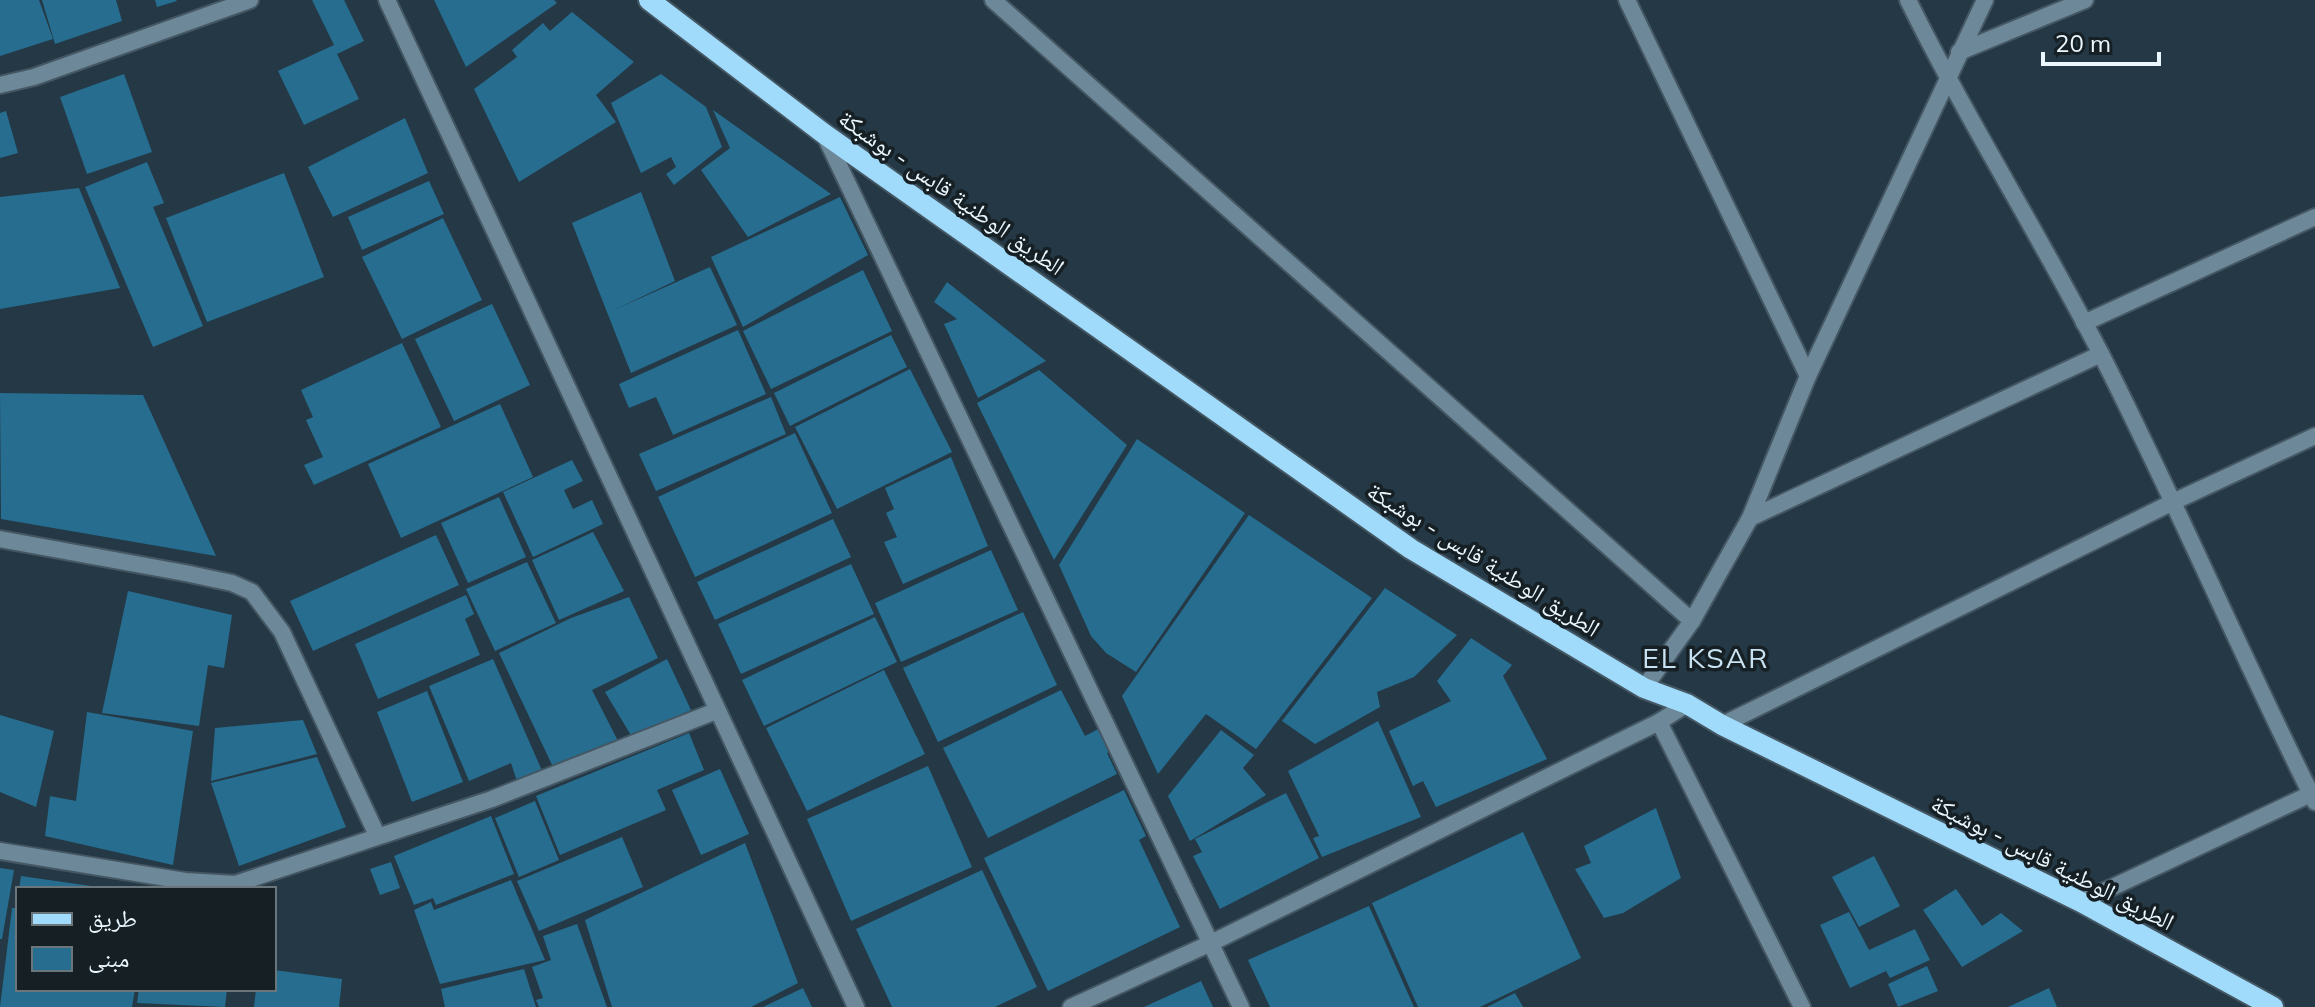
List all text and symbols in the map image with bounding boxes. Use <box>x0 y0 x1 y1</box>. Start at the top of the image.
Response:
scale bar <box>2043 16 2159 66</box>
text: 20 m <box>2055 28 2111 58</box>
street label: الطريق الوطنية قابس - بوشبكة <box>833 103 1071 281</box>
street label: الطريق الوطنية قابس - بوشبكة <box>1362 475 1606 643</box>
district label: EL KSAR <box>1642 640 1770 675</box>
street label: الطريق الوطنية قابس - بوشبكة <box>1927 788 2179 936</box>
legend <box>16 887 276 991</box>
text: طريق <box>88 903 137 933</box>
text: مبنى <box>88 943 129 973</box>

